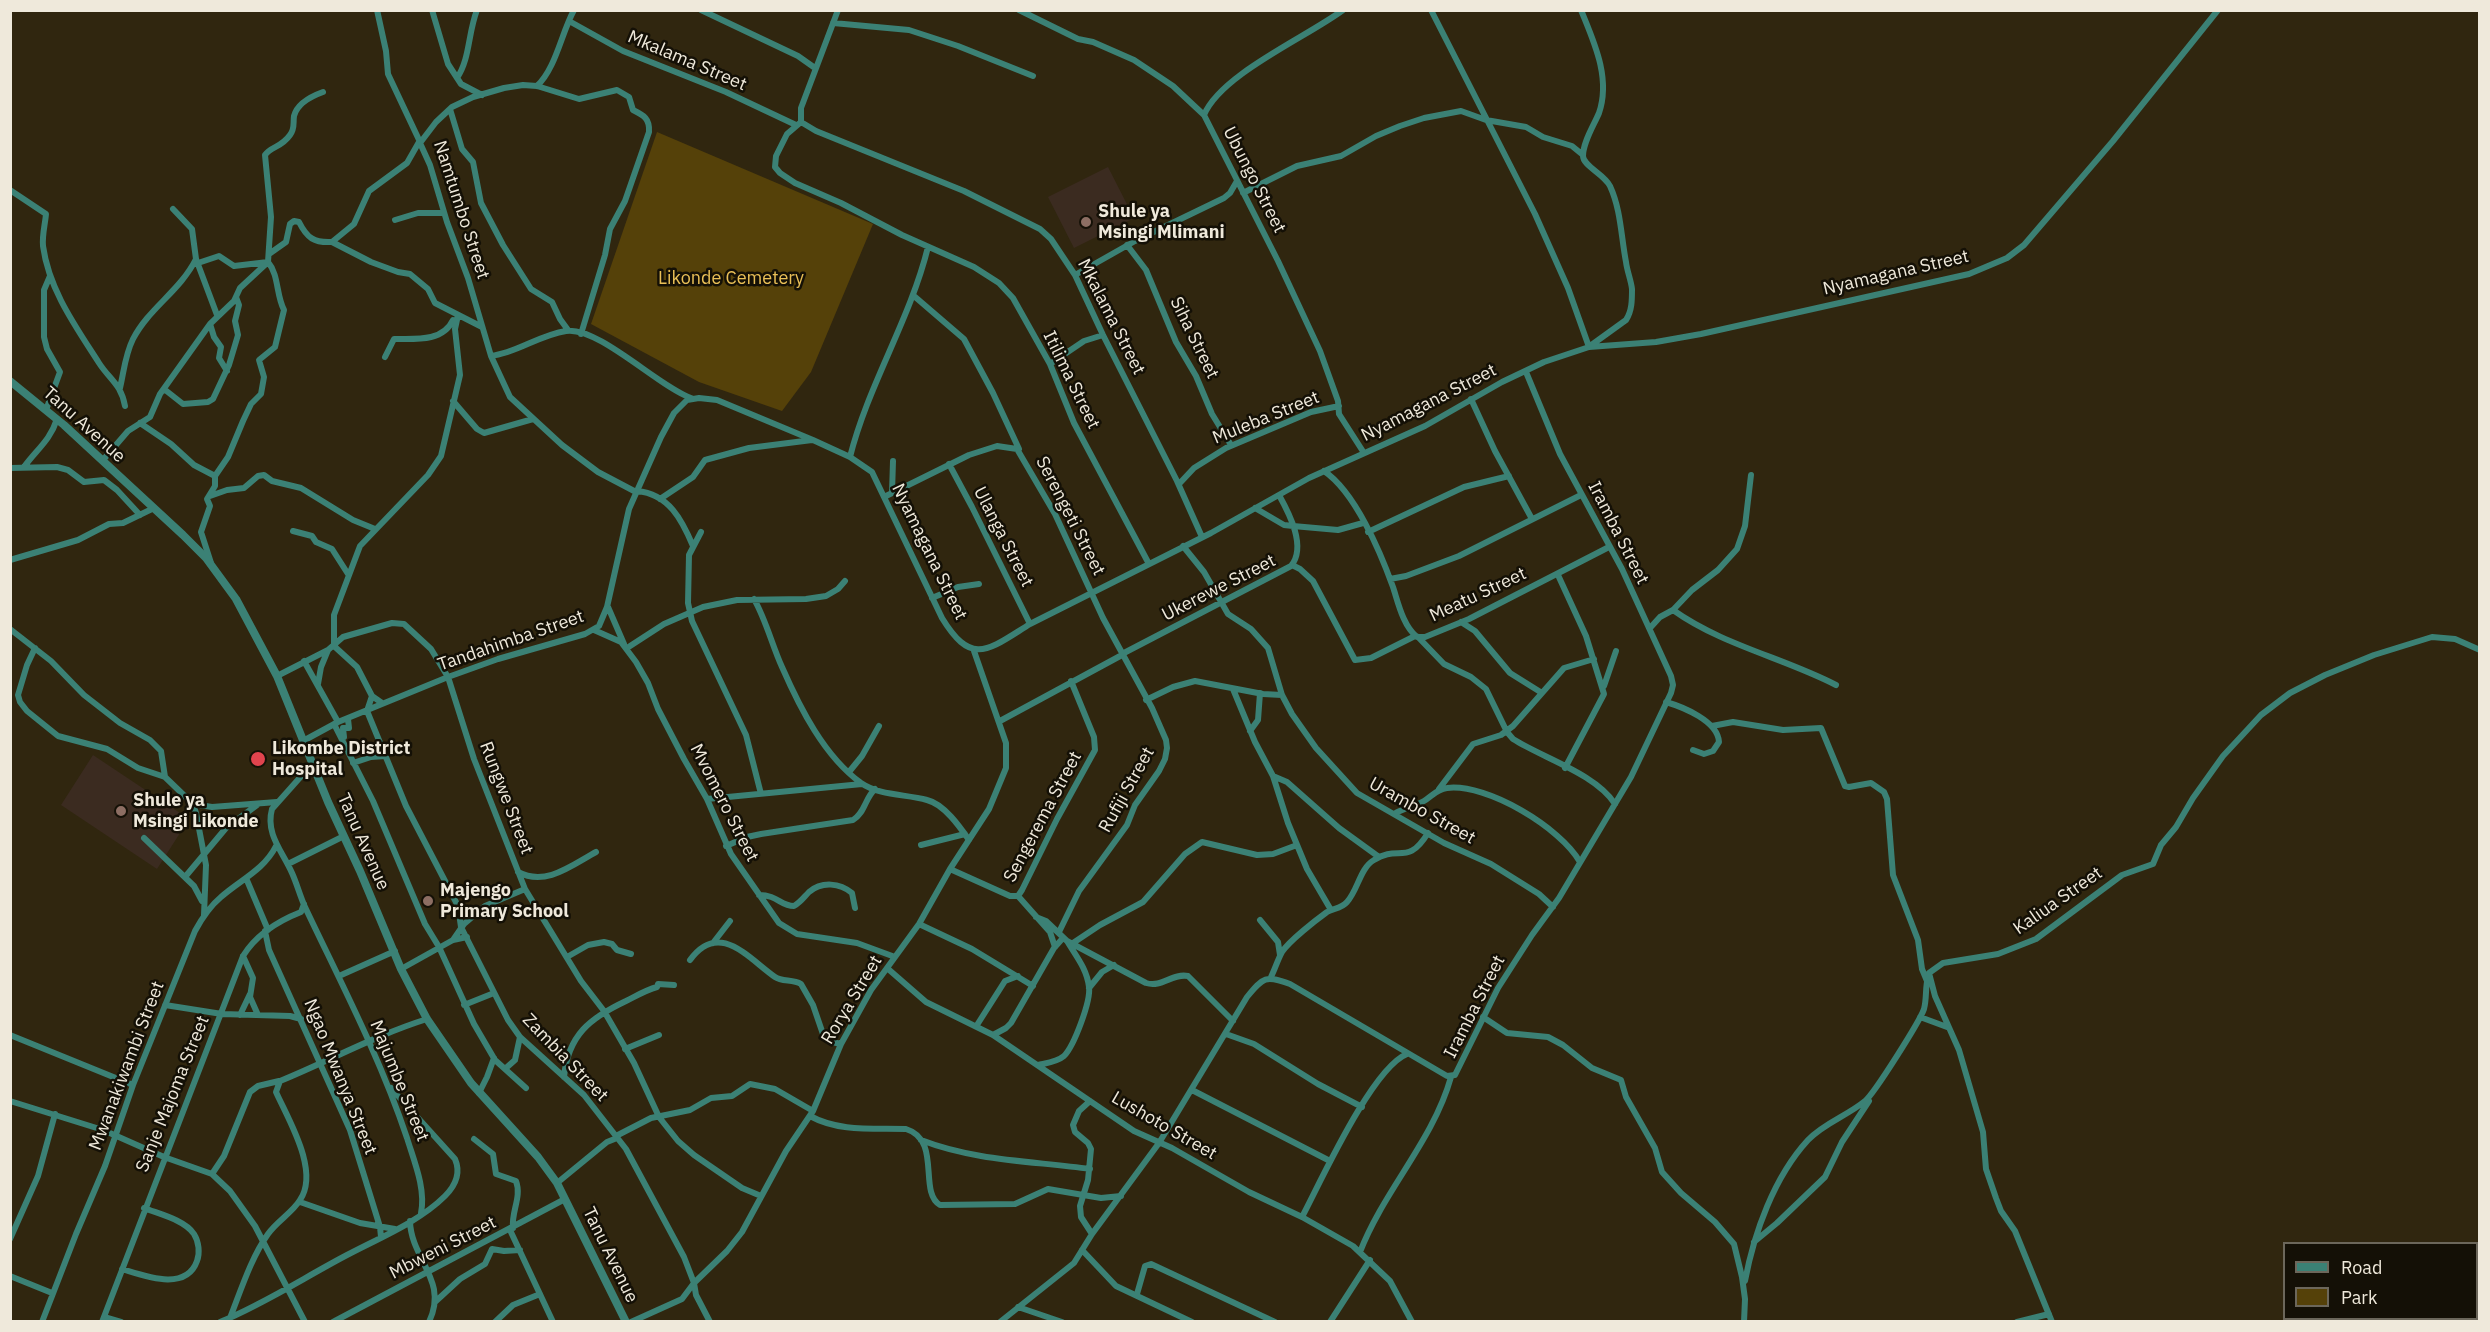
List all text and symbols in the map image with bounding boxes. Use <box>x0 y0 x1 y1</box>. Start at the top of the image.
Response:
street label: Mkalama Street <box>624 26 750 96</box>
street label: Ubungo Street <box>1218 123 1290 237</box>
street label: Namtumbo Street <box>428 138 494 282</box>
place label: Shule ya Msingi Mlimani <box>1098 201 1225 244</box>
marker: Shule ya Msingi Mlimani <box>1079 215 1093 229</box>
street label: Nyamagana Street <box>1821 246 1971 300</box>
street label: Mkalama Street <box>1073 255 1149 379</box>
park label: Likonde Cemetery <box>658 268 804 290</box>
street label: Siha Street <box>1165 294 1223 382</box>
street label: Itilima Street <box>1038 327 1104 433</box>
street label: Nyamagana Street <box>1358 360 1500 446</box>
street label: Tanu Avenue <box>38 382 130 468</box>
street label: Muleba Street <box>1209 387 1323 449</box>
street label: Serengeti Street <box>1031 453 1109 579</box>
street label: Iramba Street <box>1583 478 1653 588</box>
street label: Nyamagana Street <box>887 480 971 624</box>
street label: Ulanga Street <box>968 483 1038 591</box>
street label: Ukerewe Street <box>1158 550 1280 626</box>
street label: Meatu Street <box>1426 563 1530 627</box>
street label: Tandahimba Street <box>435 606 587 676</box>
place label: Likombe District Hospital <box>272 738 410 780</box>
street label: Rungwe Street <box>475 739 537 857</box>
street label: Mvomero Street <box>685 741 763 865</box>
street label: Rufiji Street <box>1095 743 1159 837</box>
street label: Sengerema Street <box>999 748 1087 886</box>
marker: Likombe District Hospital <box>249 750 267 768</box>
street label: Urambo Street <box>1365 773 1479 849</box>
place label: Shule ya Msingi Likonde <box>133 790 259 832</box>
street label: Tanu Avenue <box>332 790 394 894</box>
marker: Shule ya Msingi Likonde <box>114 804 128 818</box>
street label: Kaliua Street <box>2009 862 2107 940</box>
place label: Majengo Primary School <box>440 880 569 922</box>
marker: Majengo Primary School <box>421 894 435 908</box>
street label: Rorya Street <box>817 952 887 1048</box>
street label: Iramba Street <box>1440 952 1510 1062</box>
street label: Mwanakiwambi Street <box>85 978 169 1154</box>
street label: Ngao Mwanya Street <box>299 996 381 1158</box>
street label: Zambia Street <box>518 1010 612 1106</box>
street label: Sanje Majoma Street <box>132 1013 214 1175</box>
street label: Majumbe Street <box>365 1017 433 1145</box>
street label: Lushoto Street <box>1107 1087 1221 1165</box>
street label: Tanu Avenue <box>578 1204 642 1306</box>
street label: Mbweni Street <box>386 1212 500 1284</box>
legend <box>2283 1242 2478 1320</box>
text: Road <box>2341 1256 2382 1279</box>
text: Park <box>2341 1286 2377 1309</box>

